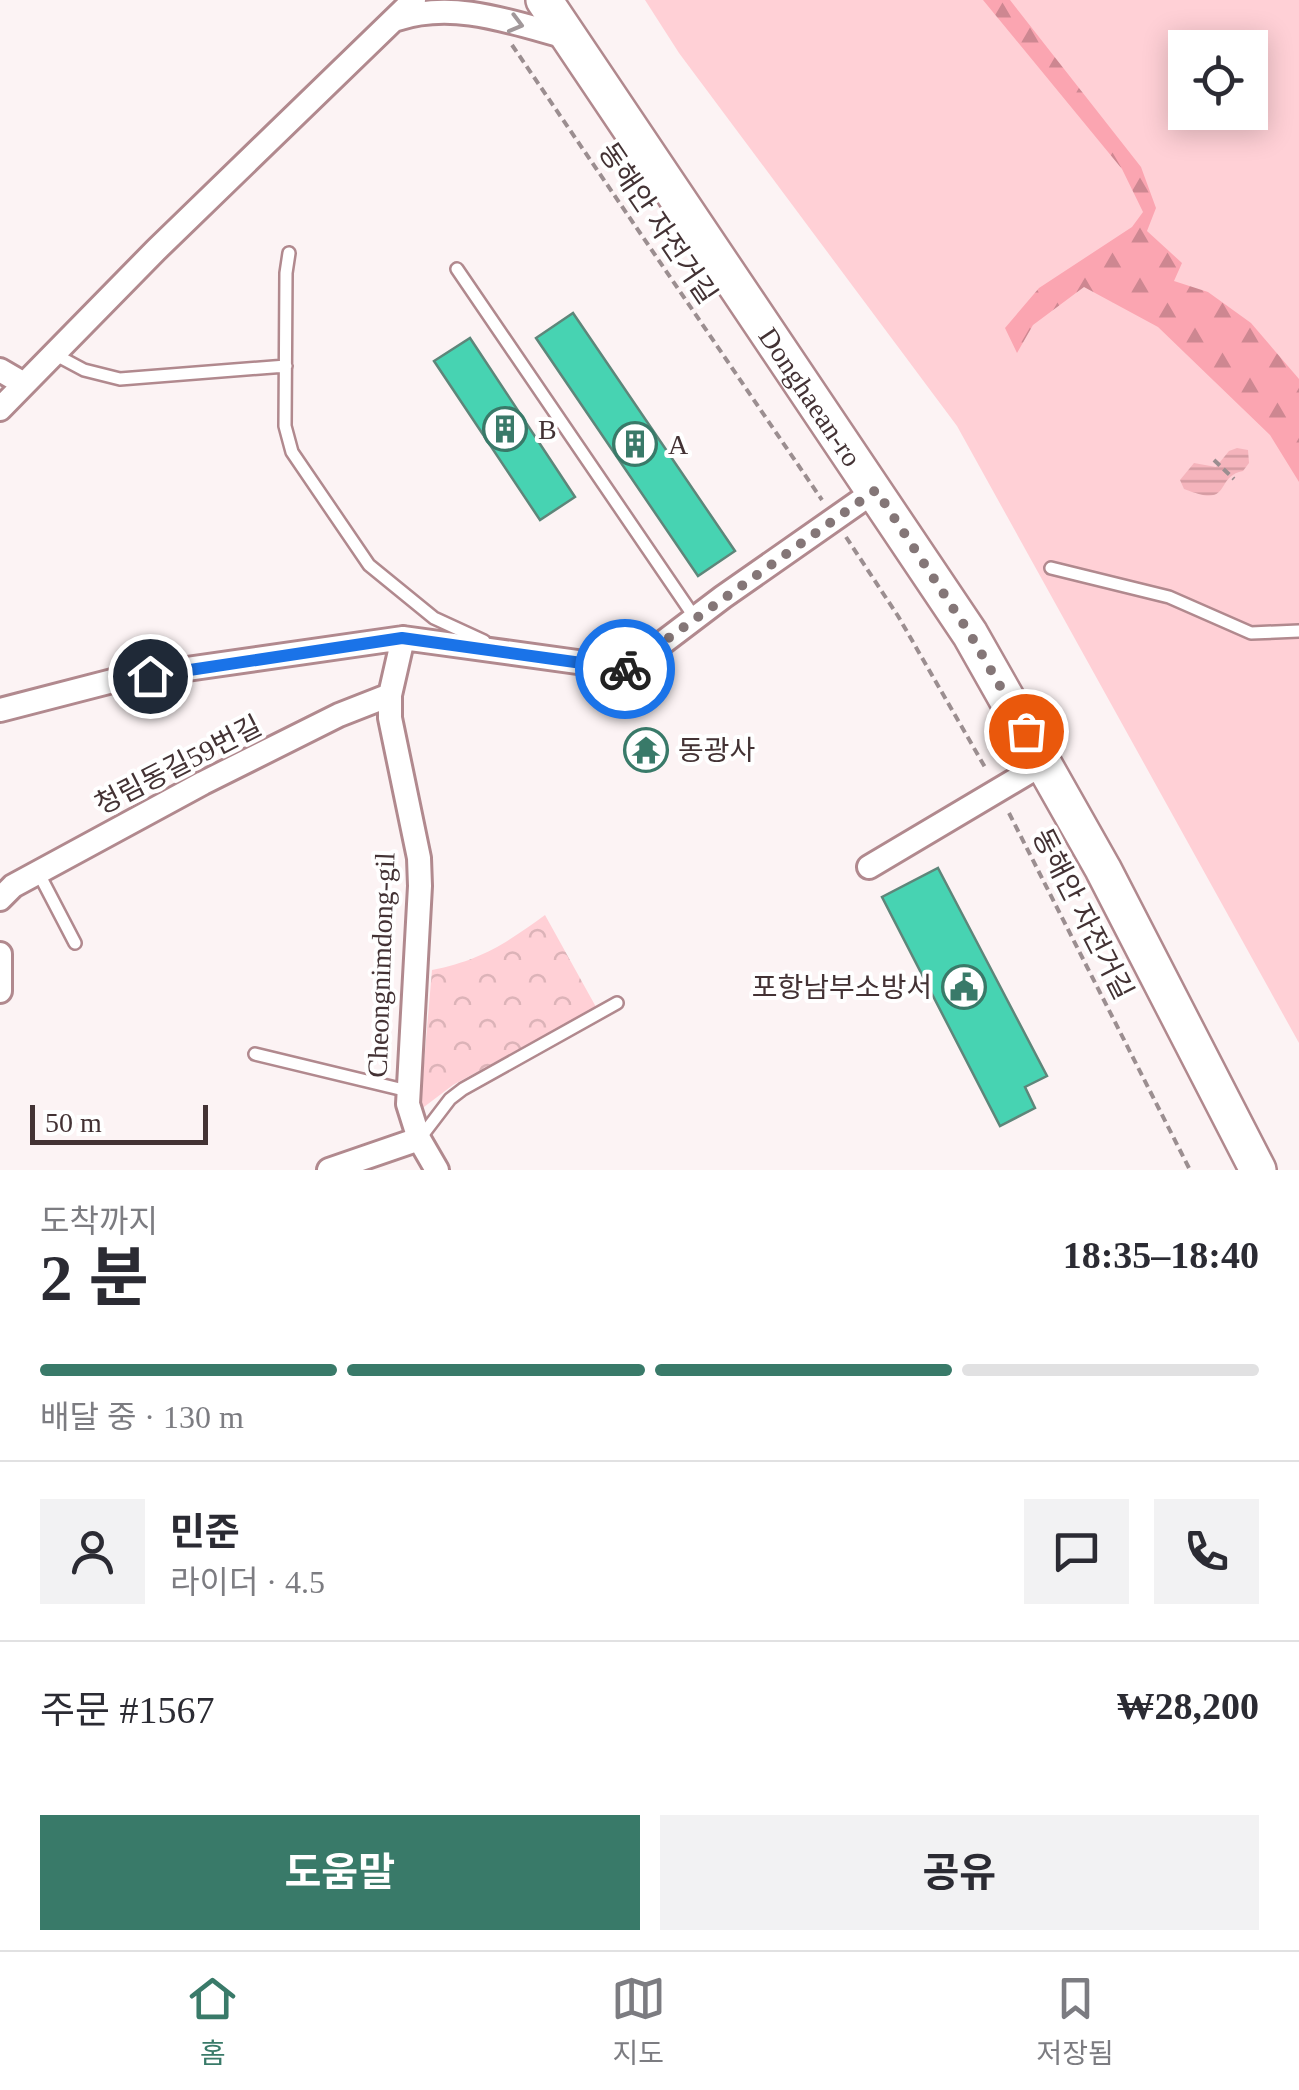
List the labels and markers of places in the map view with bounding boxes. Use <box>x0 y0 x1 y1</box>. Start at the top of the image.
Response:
building icon: B <box>482 406 528 452</box>
place label: B <box>538 414 557 445</box>
building icon: A <box>612 421 658 467</box>
place label: A <box>668 429 689 460</box>
pin <box>108 634 193 719</box>
pin <box>984 689 1069 774</box>
temple icon: 동광사 <box>623 727 669 773</box>
place label: 동광사 <box>678 735 755 766</box>
public building icon: 포항남부소방서 <box>941 964 987 1010</box>
place label: 포항남부소방서 <box>752 972 932 1003</box>

